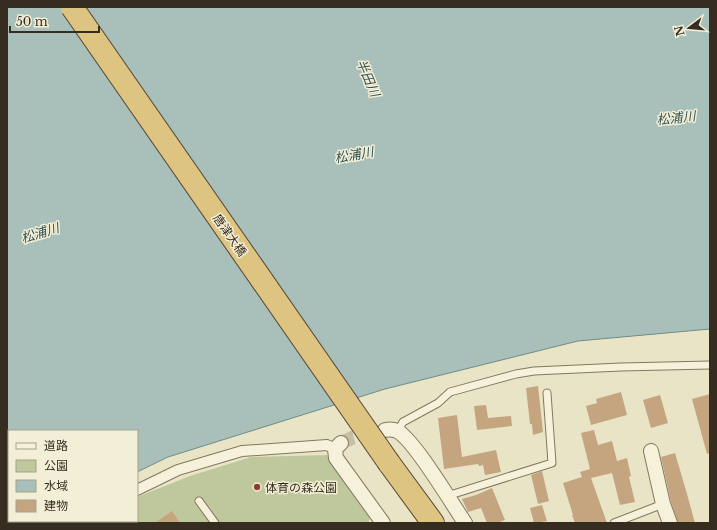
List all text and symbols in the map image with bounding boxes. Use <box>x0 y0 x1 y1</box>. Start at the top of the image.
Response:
scale bar <box>10 8 99 34</box>
north arrow <box>669 8 709 48</box>
text: 50 m <box>16 14 48 29</box>
text: N <box>671 23 688 38</box>
water label: 半田川 <box>353 57 384 101</box>
water label: 松浦川 <box>656 107 698 128</box>
water label: 松浦川 <box>333 143 377 167</box>
street label: 唐津大橋 <box>210 211 250 259</box>
water label: 松浦川 <box>19 219 63 247</box>
legend <box>8 430 138 522</box>
text: 道路 <box>44 438 68 453</box>
text: 公園 <box>44 458 68 473</box>
text: 水域 <box>44 478 68 493</box>
place label: 体育の森公園 <box>265 480 337 495</box>
marker: 体育の森公園 <box>252 482 262 492</box>
text: 建物 <box>44 498 68 513</box>

